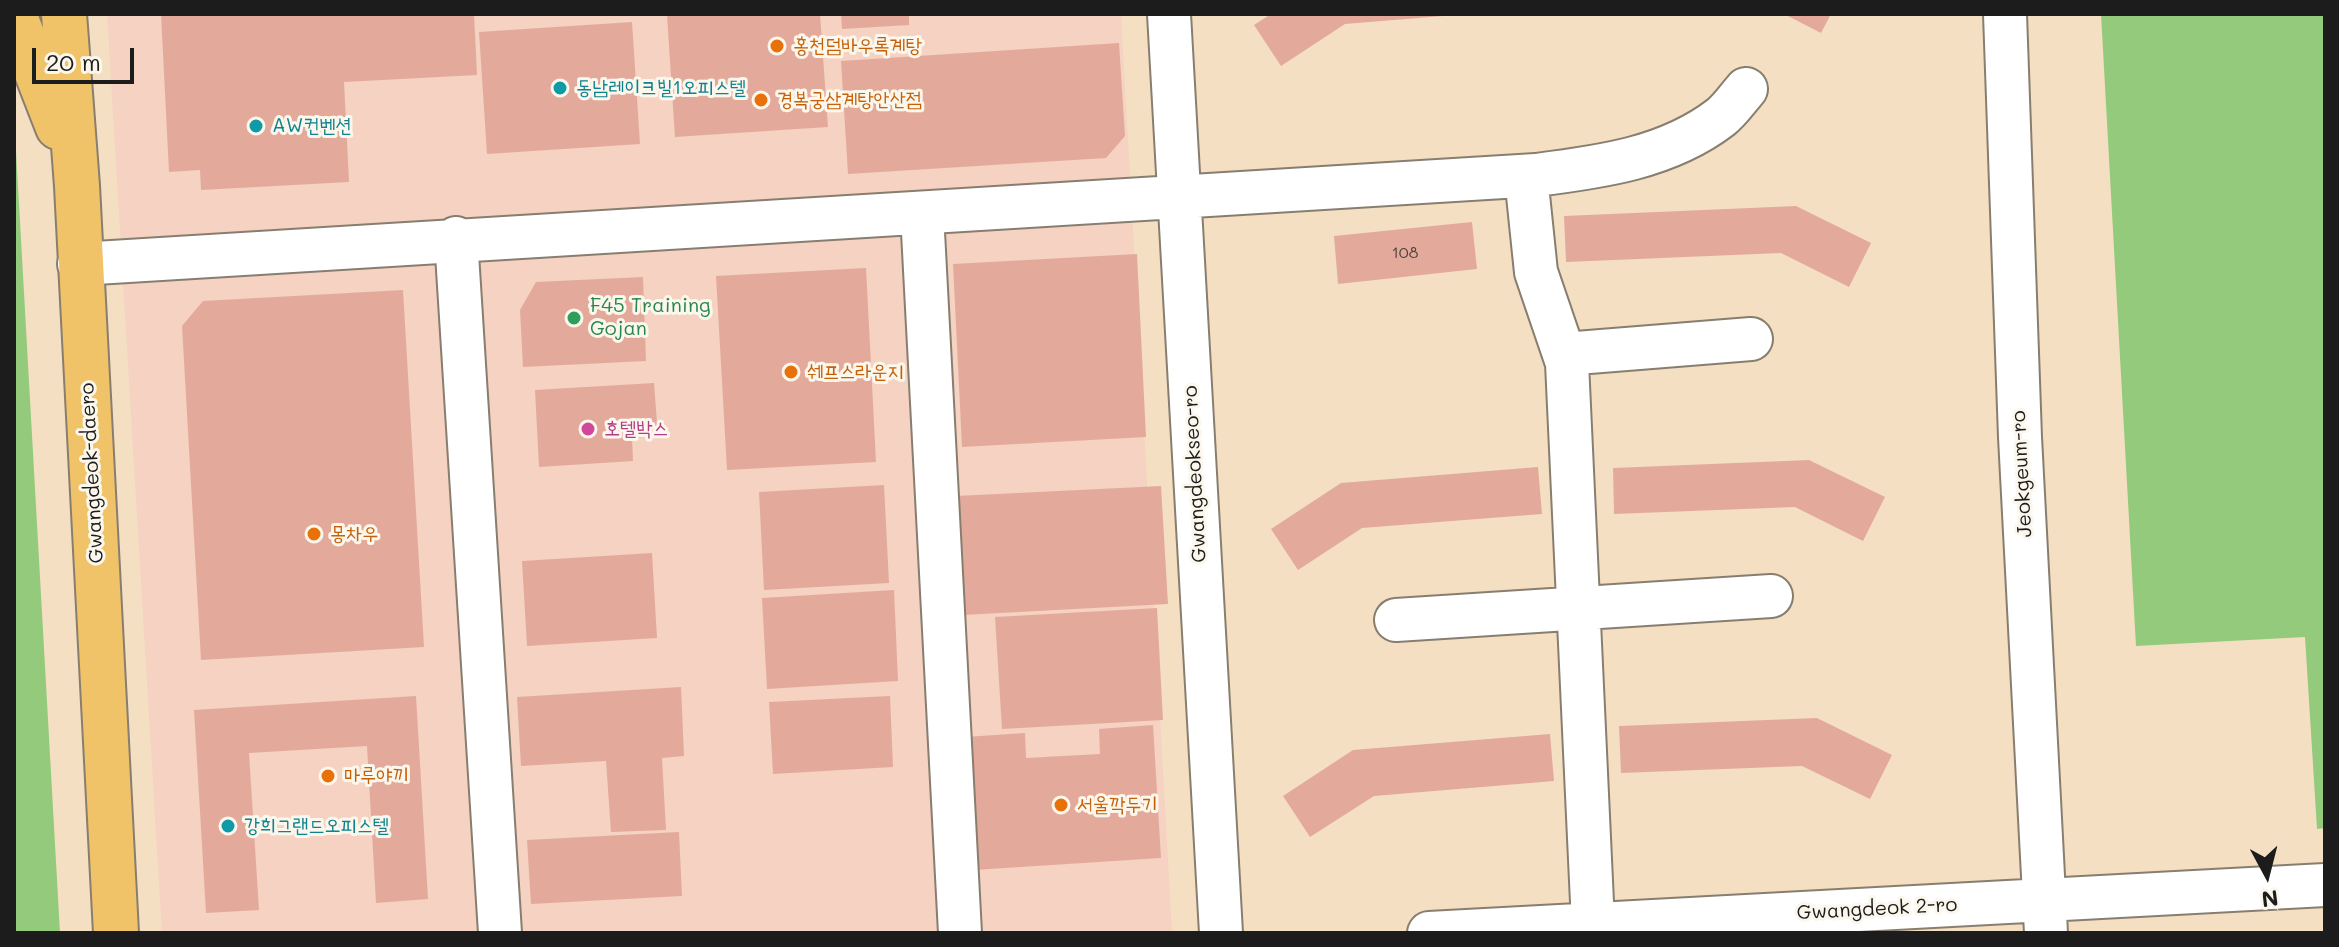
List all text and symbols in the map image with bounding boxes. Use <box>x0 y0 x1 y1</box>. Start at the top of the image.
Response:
scale bar <box>36 32 138 82</box>
place label: 홍천덤바우록계탕 <box>793 34 922 58</box>
marker: 홍천덤바우록계탕 <box>768 37 786 55</box>
text: 20 m <box>46 46 101 77</box>
place label: 동남레이크빌1오피스텔 <box>576 76 746 100</box>
marker: 동남레이크빌1오피스텔 <box>551 79 569 97</box>
place label: 경복궁삼계탕안산점 <box>777 88 922 112</box>
marker: 경복궁삼계탕안산점 <box>752 91 770 109</box>
place label: AW컨벤션 <box>272 114 352 138</box>
marker: AW컨벤션 <box>247 117 265 135</box>
house number: 108 <box>1392 243 1418 263</box>
place label: F45 Training Gojan <box>590 294 711 341</box>
marker: F45 Training Gojan <box>565 309 583 327</box>
place label: 쉐프스라운지 <box>807 360 904 384</box>
marker: 쉐프스라운지 <box>782 363 800 381</box>
street label: Gwangdeok-daero <box>75 382 109 564</box>
street label: Gwangdeokseo-ro <box>1178 385 1212 563</box>
street label: Jeokgeum-ro <box>2007 410 2037 538</box>
place label: 호텔박스 <box>604 417 668 441</box>
marker: 호텔박스 <box>579 420 597 438</box>
place label: 몽차우 <box>330 522 378 546</box>
marker: 몽차우 <box>305 525 323 543</box>
place label: 마루야끼 <box>344 764 408 788</box>
marker: 마루야끼 <box>319 767 337 785</box>
place label: 서울깍두기 <box>1077 793 1157 817</box>
marker: 서울깍두기 <box>1052 796 1070 814</box>
place label: 강희그랜드오피스텔 <box>244 814 389 838</box>
marker: 강희그랜드오피스텔 <box>219 817 237 835</box>
north arrow <box>2227 835 2307 915</box>
text: N <box>2260 884 2280 915</box>
street label: Gwangdeok 2-ro <box>1796 893 1958 925</box>

